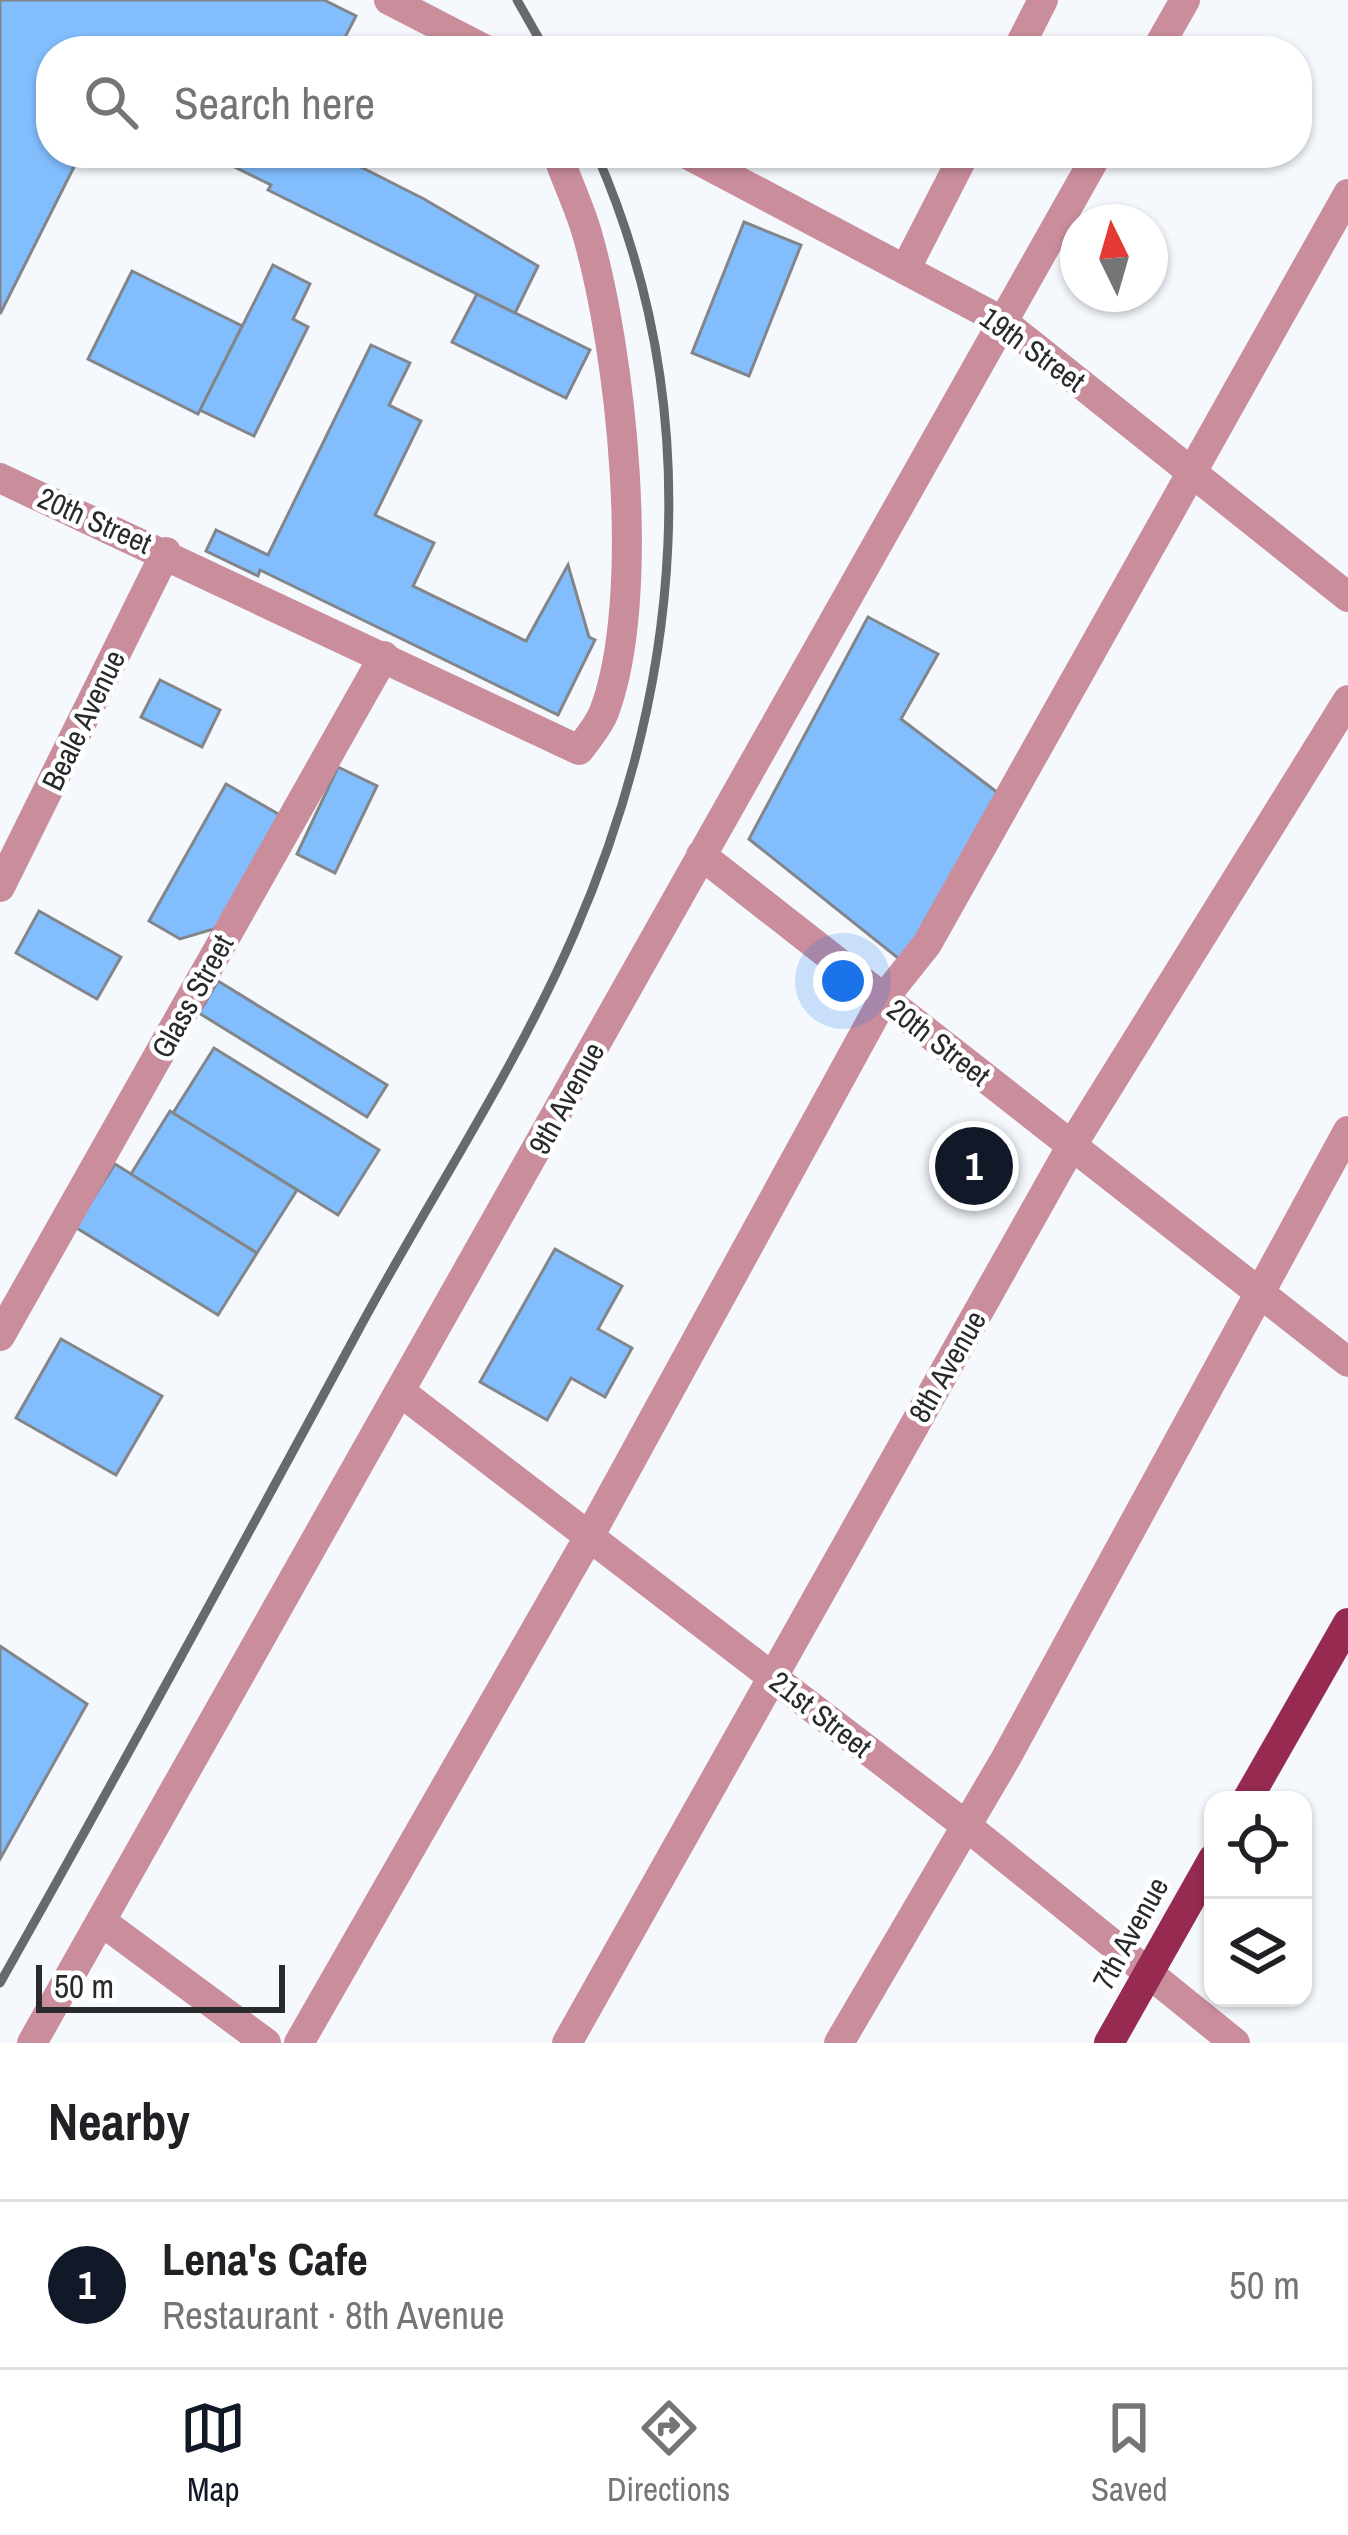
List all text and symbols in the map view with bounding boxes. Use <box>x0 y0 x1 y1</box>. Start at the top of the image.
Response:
search box <box>36 36 1312 168</box>
icon: search <box>78 69 144 135</box>
text: Search here <box>174 72 375 133</box>
north arrow <box>1060 204 1168 312</box>
street label: 19th Street <box>973 297 1094 401</box>
street label: 20th Street <box>32 477 158 563</box>
street label: Beale Avenue <box>32 643 134 797</box>
street label: Glass Street <box>142 927 242 1065</box>
your location <box>813 951 873 1011</box>
street label: 20th Street <box>879 989 999 1095</box>
street label: 9th Avenue <box>519 1035 613 1161</box>
pin: 1 <box>935 1121 1013 1211</box>
street label: 8th Avenue <box>899 1303 995 1429</box>
street label: 21st Street <box>762 1662 880 1766</box>
map controls <box>1204 1791 1312 2007</box>
button: locate <box>1204 1791 1312 1899</box>
street label: 7th Avenue <box>1083 1870 1177 1996</box>
button: layers <box>1204 1899 1312 2007</box>
scale bar <box>36 1959 285 2012</box>
text: 50 m <box>54 1964 114 2008</box>
text: Nearby <box>48 2087 190 2156</box>
text: Lena's Cafe <box>162 2228 368 2289</box>
text: 1 <box>78 2259 96 2311</box>
text: 50 m <box>1229 2259 1300 2311</box>
text: Restaurant · 8th Avenue <box>162 2289 505 2341</box>
tab: Map <box>180 2395 246 2511</box>
tab: Directions <box>607 2395 730 2511</box>
tab: Saved <box>1091 2395 1168 2511</box>

